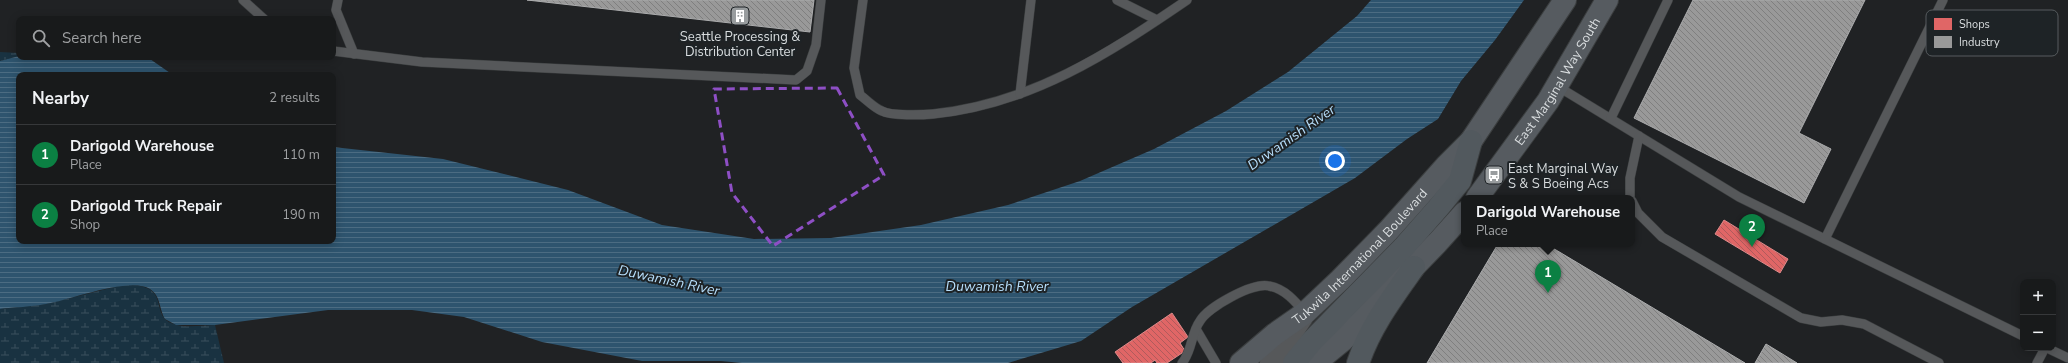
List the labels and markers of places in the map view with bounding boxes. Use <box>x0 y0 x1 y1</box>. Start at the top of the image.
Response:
building icon: Seattle Processing & Distribution Center <box>729 5 751 27</box>
place label: Seattle Processing & Distribution Center <box>680 28 800 61</box>
place label: East Marginal Way S & S Boeing Acs <box>1508 160 1619 193</box>
bus stop icon: East Marginal Way S & S Boeing Acs <box>1483 164 1505 186</box>
pin: 2 <box>1739 214 1765 247</box>
pin: 1 <box>1535 260 1561 293</box>

